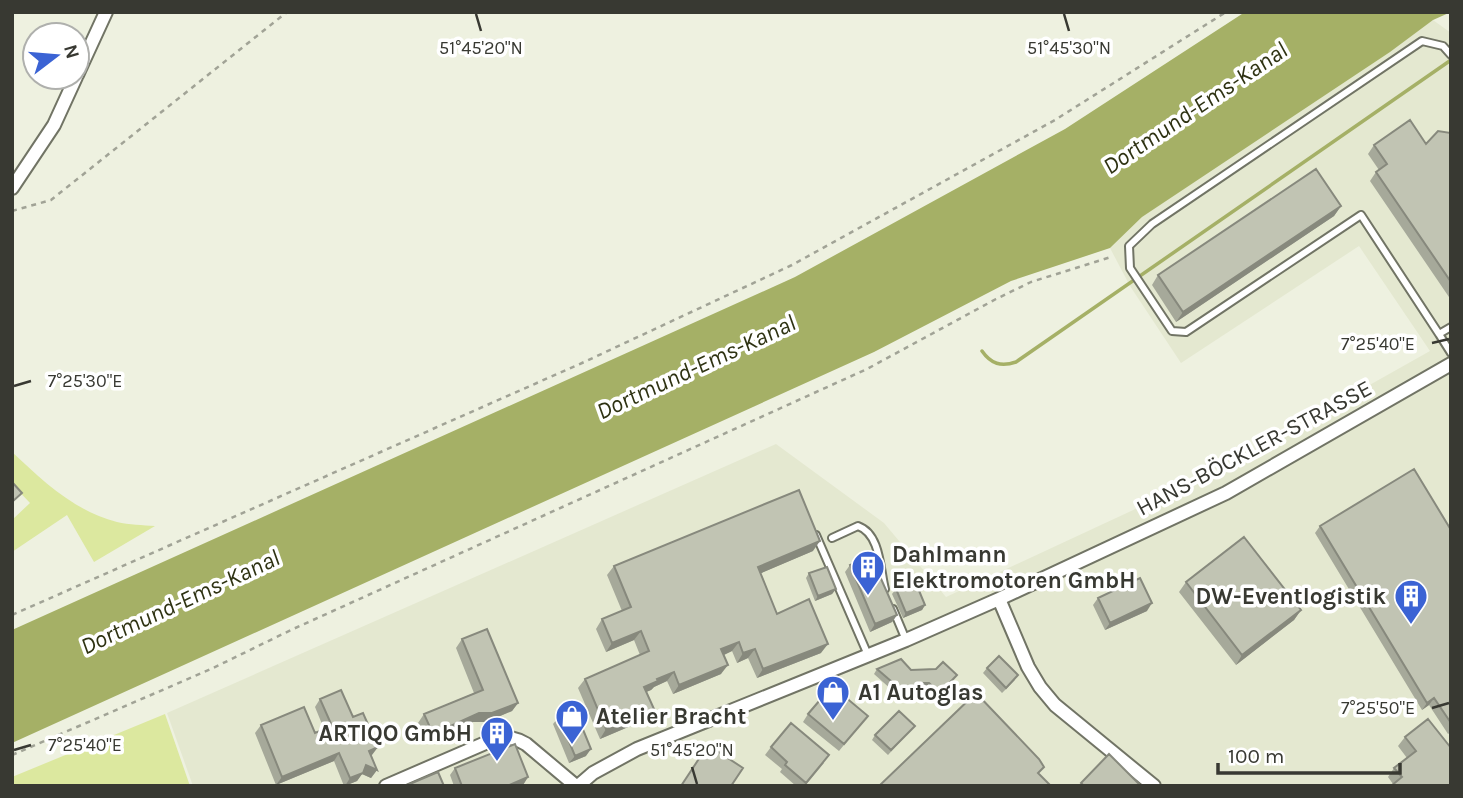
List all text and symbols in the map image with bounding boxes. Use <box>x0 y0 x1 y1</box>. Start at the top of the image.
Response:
north arrow <box>21 21 91 91</box>
water label: Dortmund-Ems-Kanal <box>1097 36 1293 180</box>
text: 51°45'20"N <box>439 37 523 59</box>
text: 51°45'30"N <box>1027 37 1111 59</box>
text: N <box>59 42 84 61</box>
water label: Dortmund-Ems-Kanal <box>592 309 800 425</box>
text: 7°25'40"E <box>1341 333 1415 355</box>
text: 7°25'30"E <box>48 370 122 392</box>
street label: HANS-BÖCKLER-STRASSE <box>1132 374 1376 522</box>
place label: Dahlmann Elektromotoren GmbH <box>892 541 1135 594</box>
water label: Dortmund-Ems-Kanal <box>76 544 284 660</box>
building icon: Dahlmann Elektromotoren GmbH <box>849 548 887 597</box>
building icon: DW-Eventlogistik <box>1392 577 1430 626</box>
place label: DW-Eventlogistik <box>1196 583 1386 610</box>
shop icon: A1 Autoglas <box>814 673 852 722</box>
place label: A1 Autoglas <box>858 679 983 706</box>
shop icon: Atelier Bracht <box>553 697 591 746</box>
text: 7°25'50"E <box>1341 697 1415 719</box>
place label: Atelier Bracht <box>596 703 746 730</box>
building icon: ARTIQO GmbH <box>478 714 516 763</box>
place label: ARTIQO GmbH <box>319 720 472 747</box>
scale bar <box>1218 732 1400 776</box>
text: 7°25'40"E <box>48 734 122 756</box>
text: 51°45'20"N <box>650 739 734 761</box>
text: 100 m <box>1228 744 1285 768</box>

